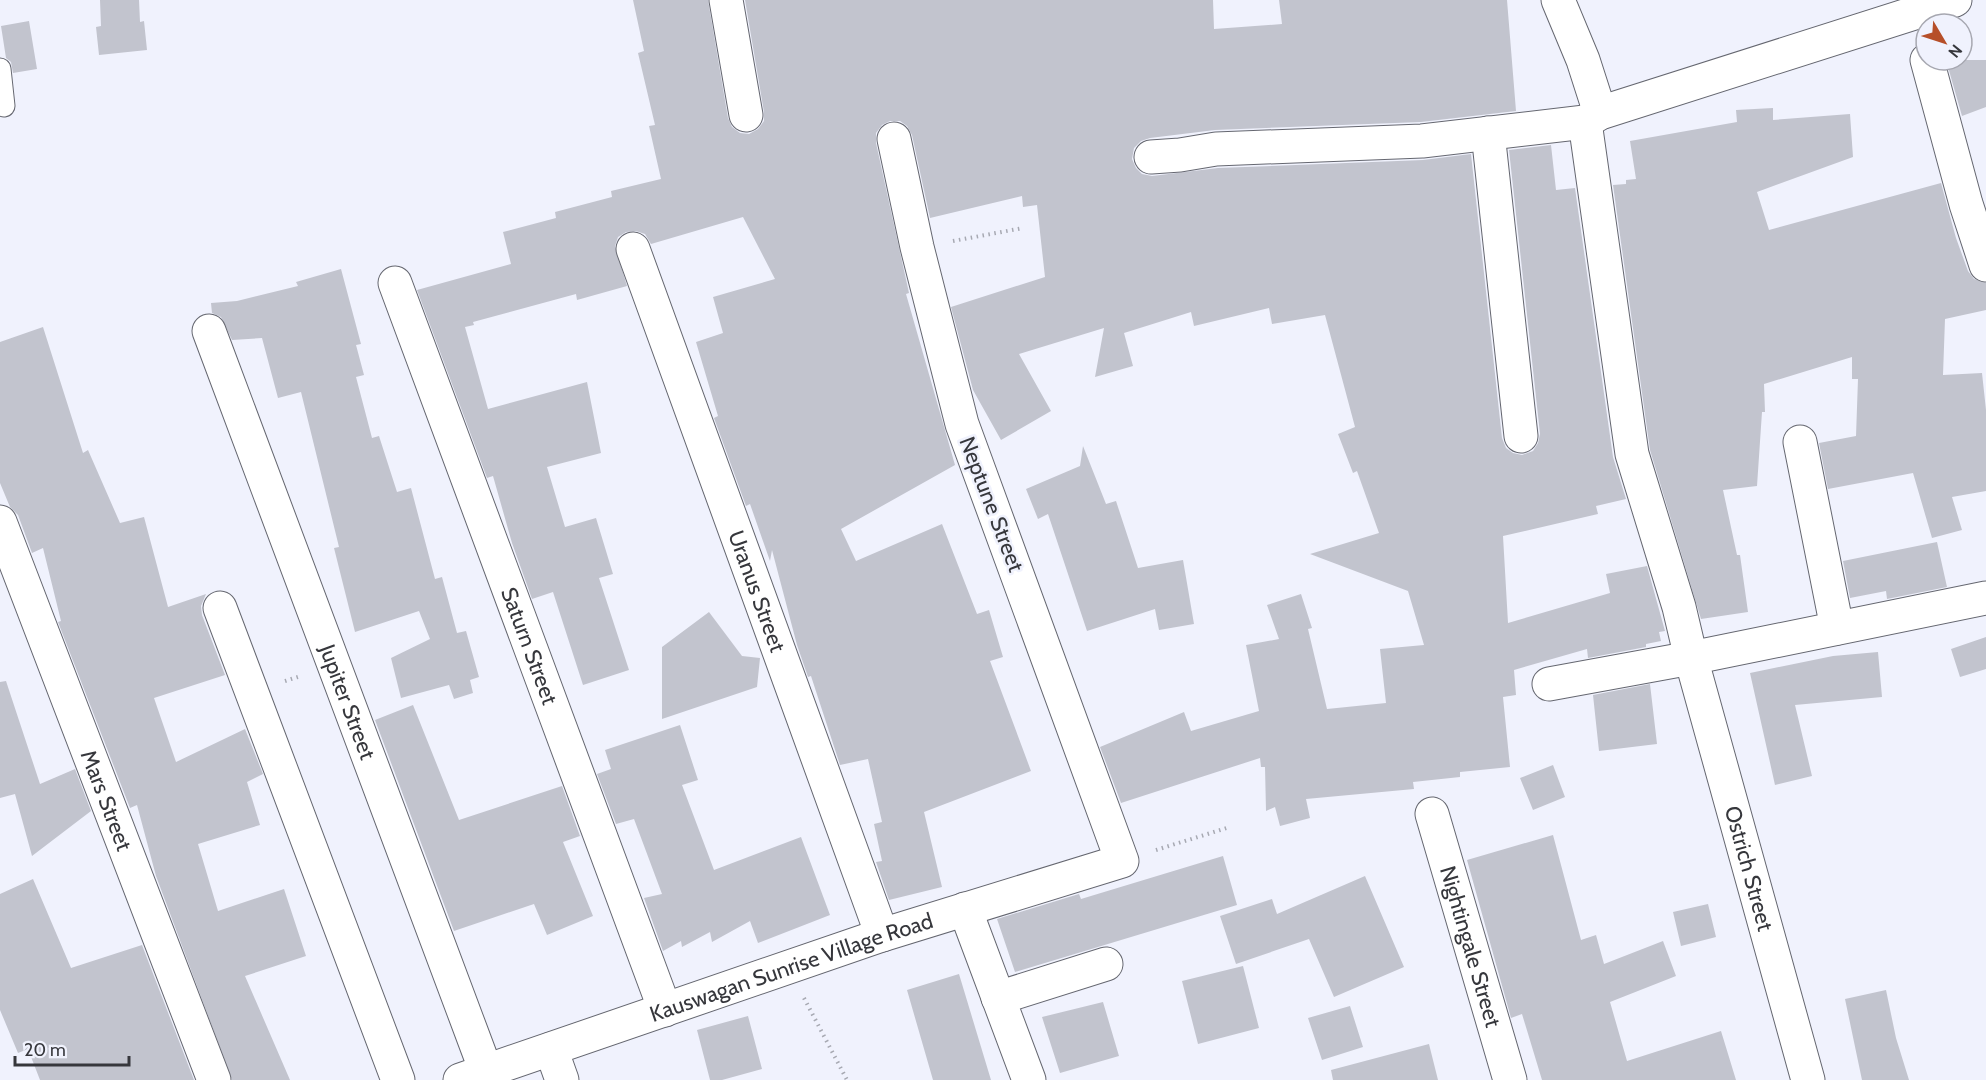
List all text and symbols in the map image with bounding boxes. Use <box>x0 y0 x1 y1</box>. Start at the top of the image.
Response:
north arrow <box>1914 12 1974 72</box>
text: N <box>1944 41 1966 61</box>
street label: Neptune Street <box>953 433 1030 576</box>
street label: Uranus Street <box>722 527 791 656</box>
street label: Saturn Street <box>495 584 564 709</box>
street label: Jupiter Street <box>313 640 381 764</box>
street label: Mars Street <box>75 746 138 855</box>
street label: Ostrich Street <box>1719 803 1779 934</box>
street label: Nightingale Street <box>1434 863 1507 1031</box>
street label: Kauswagan Sunrise Village Road <box>646 907 936 1028</box>
scale bar <box>15 1029 129 1067</box>
text: 20 m <box>24 1039 66 1061</box>

